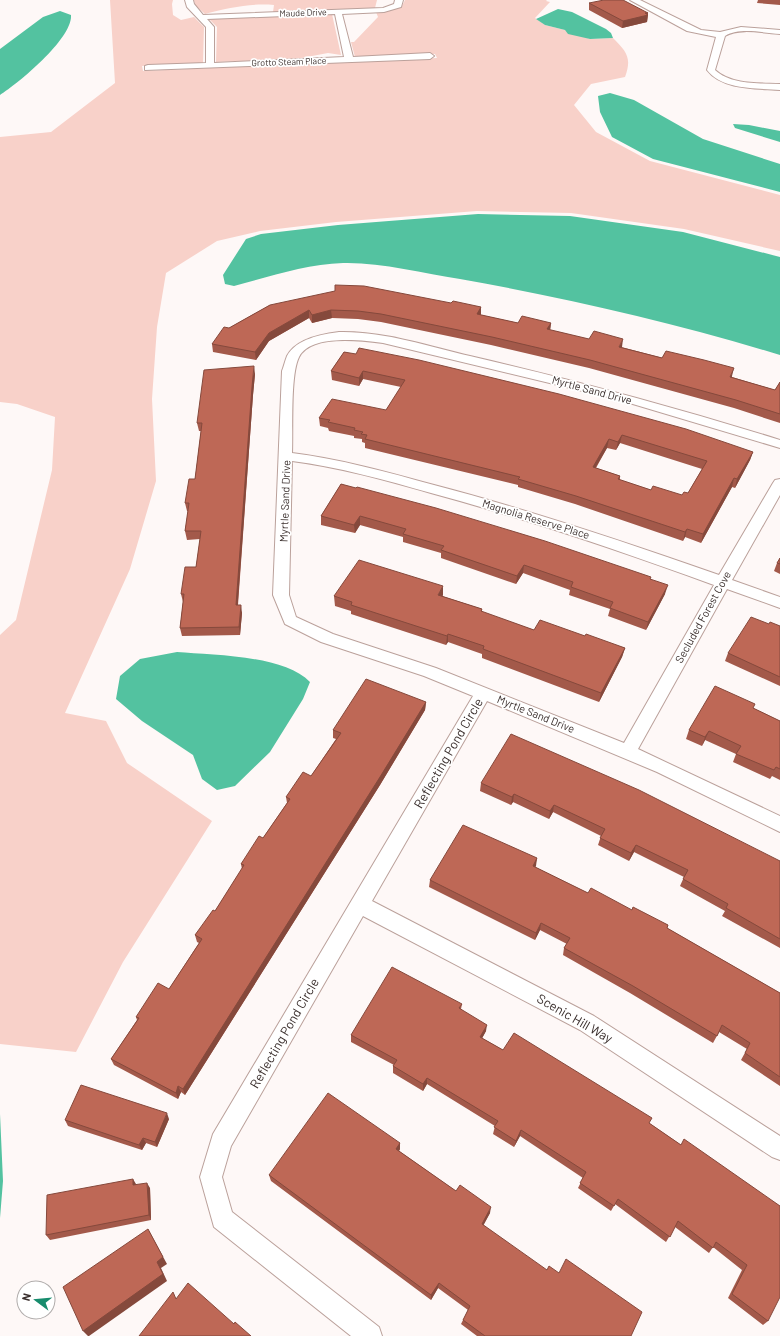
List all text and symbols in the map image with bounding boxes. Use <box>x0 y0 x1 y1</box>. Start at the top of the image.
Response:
street label: Maude Drive <box>279 6 327 19</box>
street label: Grotto Steam Place <box>251 55 327 68</box>
street label: Myrtle Sand Drive <box>551 373 634 406</box>
street label: Myrtle Sand Drive <box>277 460 292 542</box>
street label: Magnolia Reserve Place <box>481 496 592 541</box>
street label: Secluded Forest Cove <box>672 569 733 665</box>
street label: Myrtle Sand Drive <box>496 692 577 735</box>
street label: Reflecting Pond Circle <box>410 695 486 811</box>
street label: Reflecting Pond Circle <box>246 975 322 1091</box>
street label: Scenic Hill Way <box>534 990 616 1046</box>
north arrow <box>16 1280 56 1320</box>
text: N <box>19 1292 33 1302</box>

